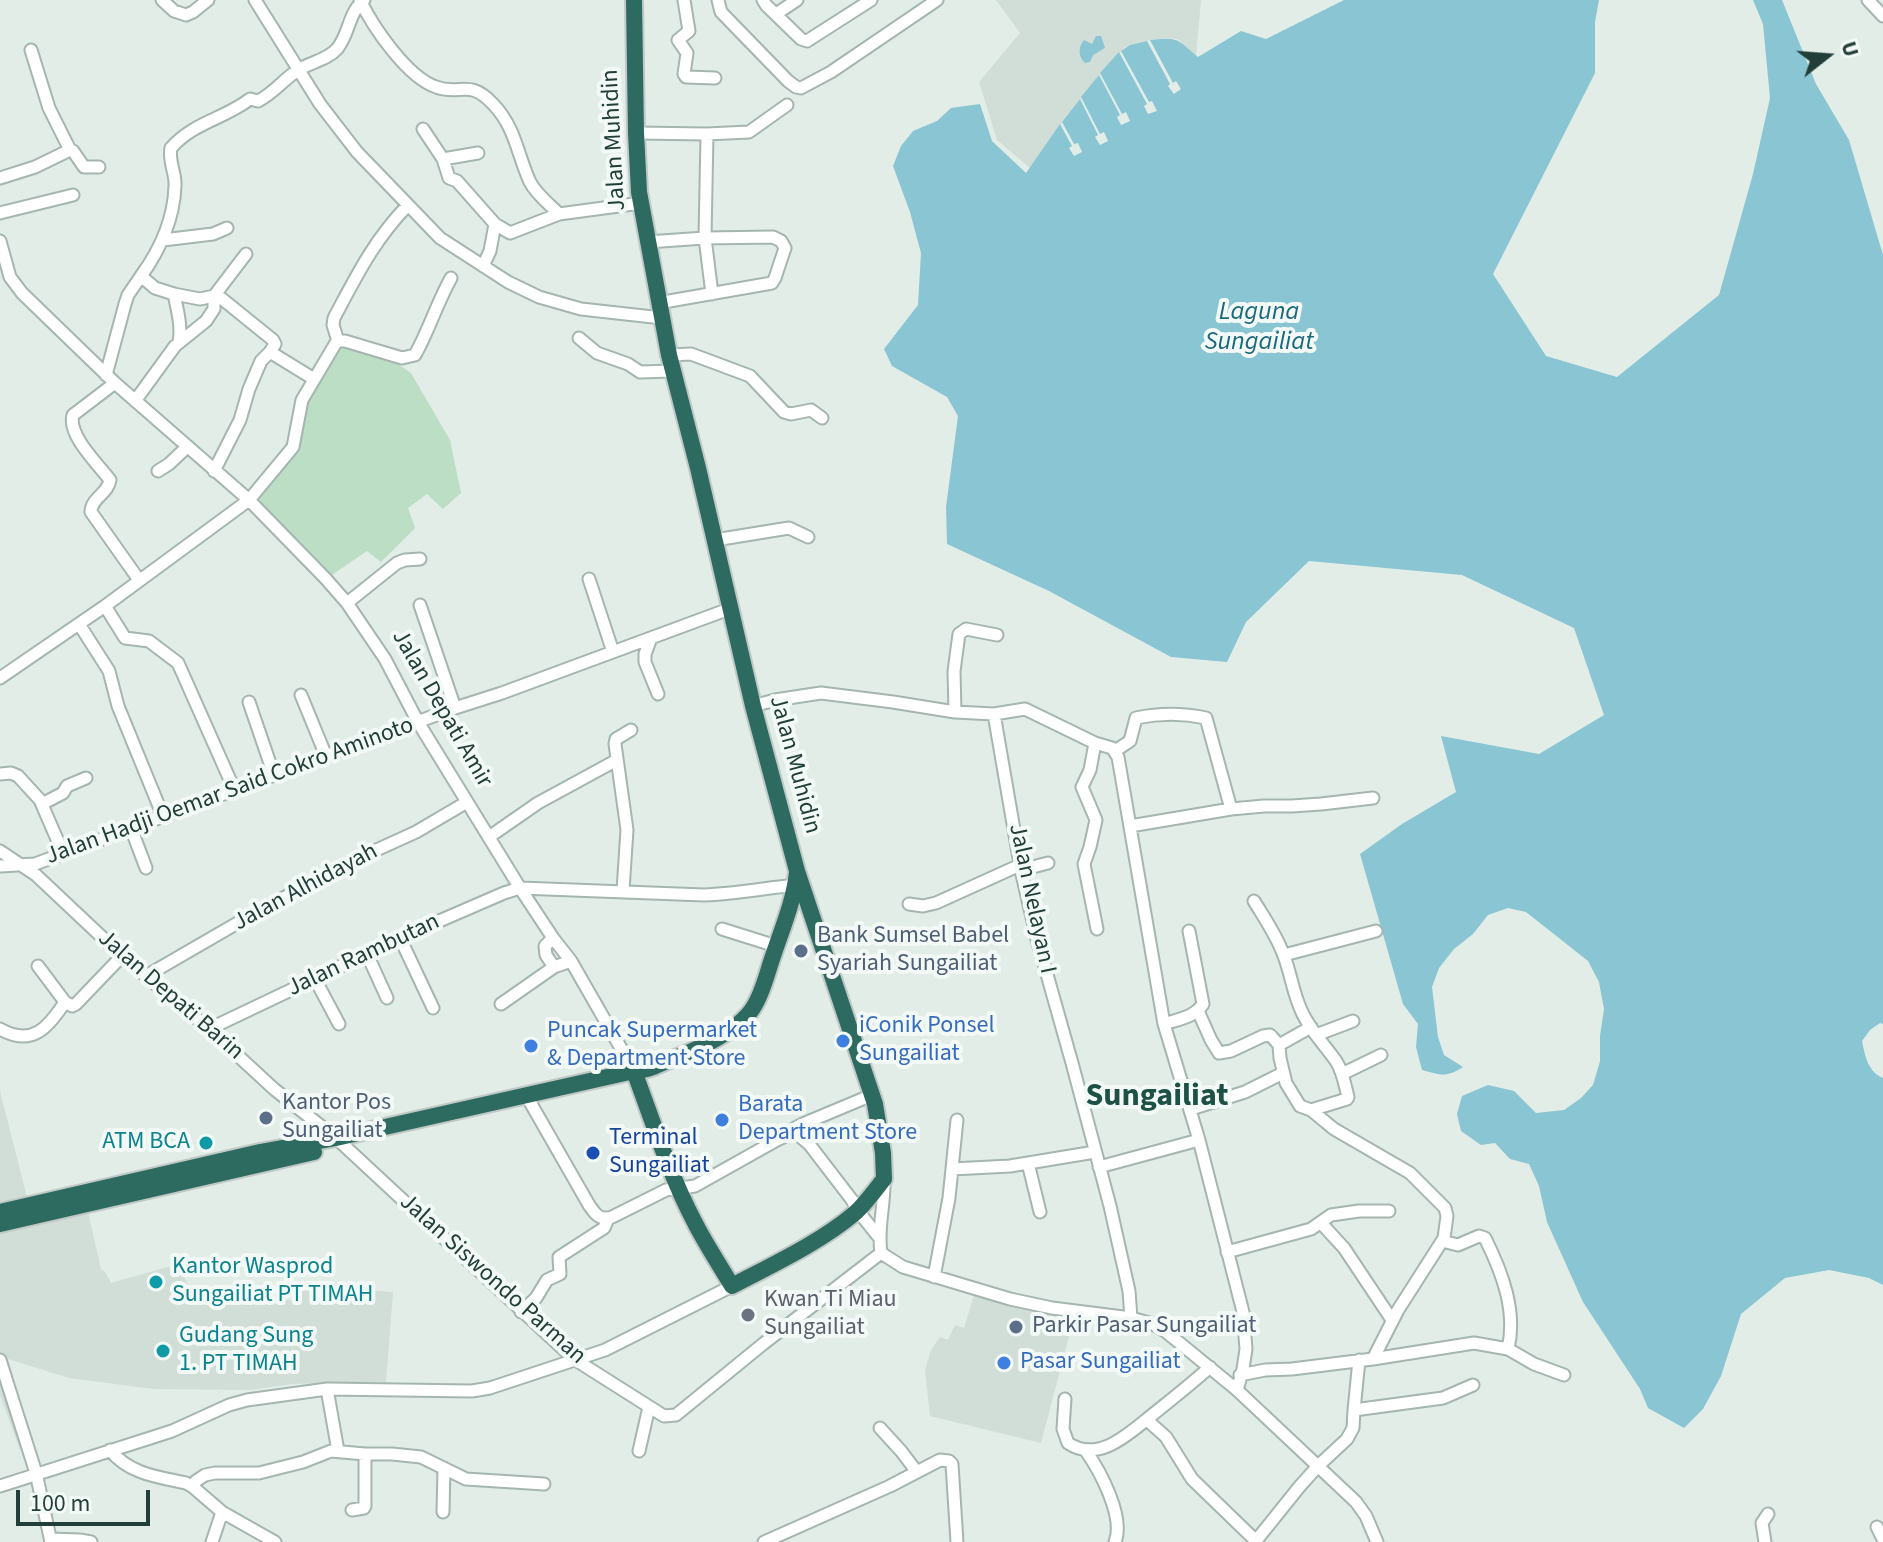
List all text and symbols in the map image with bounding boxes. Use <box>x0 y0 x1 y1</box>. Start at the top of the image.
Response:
north arrow <box>1787 16 1867 96</box>
text: U <box>1833 37 1867 61</box>
street label: Jalan Muhidin <box>597 69 633 211</box>
water label: Laguna Sungailiat <box>1204 297 1314 358</box>
street label: Jalan Depati Amir <box>384 625 498 793</box>
street label: Jalan Muhidin <box>762 693 826 837</box>
street label: Jalan Hadji Oemar Said Cokro Aminoto <box>42 712 418 872</box>
street label: Jalan Nelayan I <box>1001 821 1061 977</box>
street label: Jalan Alhidayah <box>229 838 383 938</box>
street label: Jalan Rambutan <box>283 908 445 1004</box>
place label: Bank Sumsel Babel Syariah Sungailiat <box>817 923 1009 979</box>
street label: Jalan Depati Barin <box>91 925 249 1067</box>
marker: Bank Sumsel Babel Syariah Sungailiat <box>792 942 810 960</box>
place label: iConik Ponsel Sungailiat <box>859 1013 995 1069</box>
place label: Puncak Supermarket & Department Store <box>547 1018 757 1074</box>
marker: iConik Ponsel Sungailiat <box>834 1032 852 1050</box>
marker: Puncak Supermarket & Department Store <box>522 1037 540 1055</box>
district label: Sungailiat <box>1086 1079 1228 1117</box>
place label: Kantor Pos Sungailiat <box>282 1090 391 1146</box>
place label: Barata Department Store <box>738 1092 917 1148</box>
marker: Kantor Pos Sungailiat <box>257 1109 275 1127</box>
marker: Barata Department Store <box>713 1111 731 1129</box>
place label: Terminal Sungailiat <box>609 1125 710 1181</box>
place label: ATM BCA <box>102 1129 190 1157</box>
marker: ATM BCA <box>197 1134 215 1152</box>
marker: Terminal Sungailiat <box>584 1144 602 1162</box>
street label: Jalan Siswondo Parman <box>393 1189 591 1371</box>
place label: Kantor Wasprod Sungailiat PT TIMAH <box>172 1254 373 1310</box>
marker: Kantor Wasprod Sungailiat PT TIMAH <box>147 1273 165 1291</box>
place label: Kwan Ti Miau Sungailiat <box>764 1287 897 1343</box>
marker: Kwan Ti Miau Sungailiat <box>739 1306 757 1324</box>
place label: Parkir Pasar Sungailiat <box>1032 1313 1256 1341</box>
marker: Parkir Pasar Sungailiat <box>1007 1318 1025 1336</box>
place label: Gudang Sung 1. PT TIMAH <box>179 1323 313 1379</box>
marker: Gudang Sung 1. PT TIMAH <box>154 1342 172 1360</box>
place label: Pasar Sungailiat <box>1020 1349 1181 1377</box>
marker: Pasar Sungailiat <box>995 1354 1013 1372</box>
scale bar <box>20 1474 154 1524</box>
text: 100 m <box>30 1486 90 1521</box>

